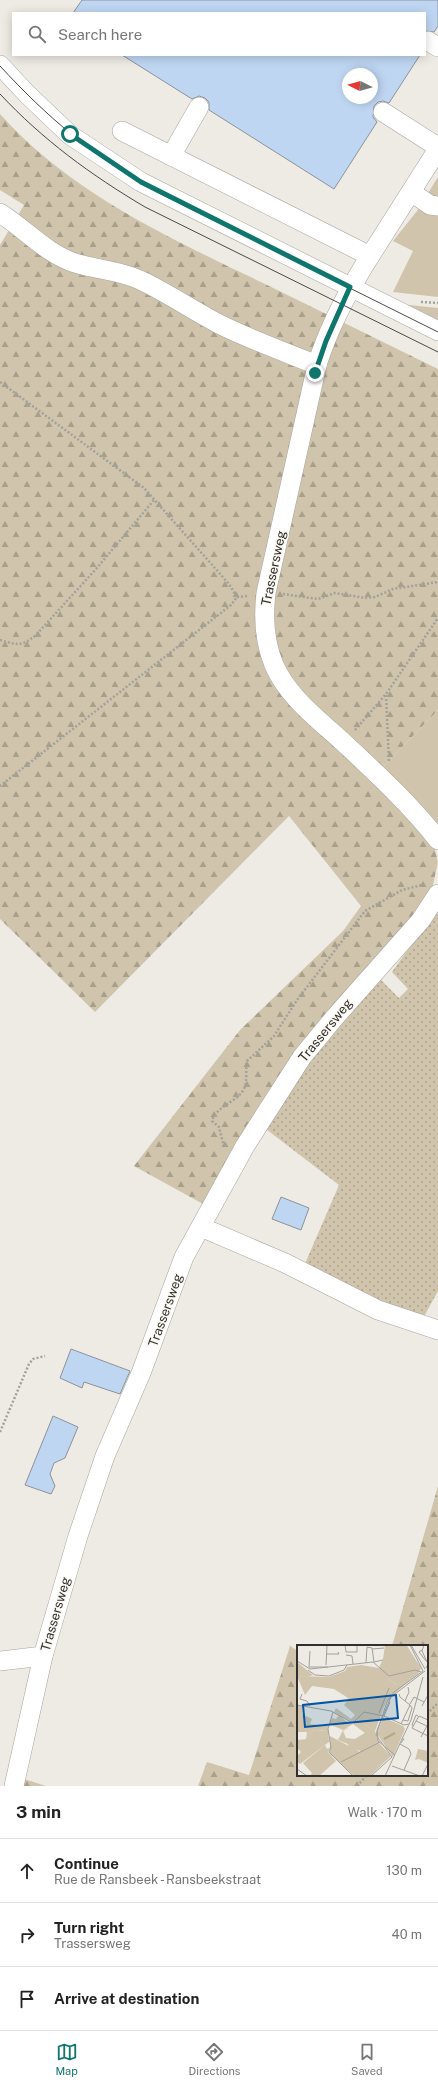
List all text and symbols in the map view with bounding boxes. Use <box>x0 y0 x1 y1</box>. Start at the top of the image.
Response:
search box <box>12 12 426 56</box>
icon: search <box>26 23 48 45</box>
text: Search here <box>58 26 142 43</box>
north arrow <box>342 68 378 104</box>
route start <box>61 125 79 143</box>
route end <box>306 364 324 382</box>
street label: Trassersweg <box>258 529 289 607</box>
street label: Trassersweg <box>295 996 355 1065</box>
street label: Trassersweg <box>145 1272 186 1349</box>
street label: Trassersweg <box>38 1575 73 1653</box>
inset map <box>297 1645 428 1776</box>
text: 3 min <box>16 1802 61 1822</box>
text: Walk · 170 m <box>347 1805 422 1820</box>
text: Continue <box>54 1855 119 1872</box>
icon: ahead <box>16 1860 38 1882</box>
text: 130 m <box>386 1863 422 1878</box>
text: Rue de Ransbeek - Ransbeekstraat <box>54 1872 261 1887</box>
text: Turn right <box>54 1919 124 1936</box>
icon: right <box>16 1924 38 1946</box>
text: 40 m <box>391 1927 422 1942</box>
text: Trassersweg <box>54 1936 131 1951</box>
icon: arrive <box>16 1988 38 2010</box>
text: Arrive at destination <box>54 1990 199 2007</box>
tab: Map <box>55 2041 78 2077</box>
tab: Directions <box>189 2041 240 2077</box>
tab: Saved <box>351 2041 383 2077</box>

